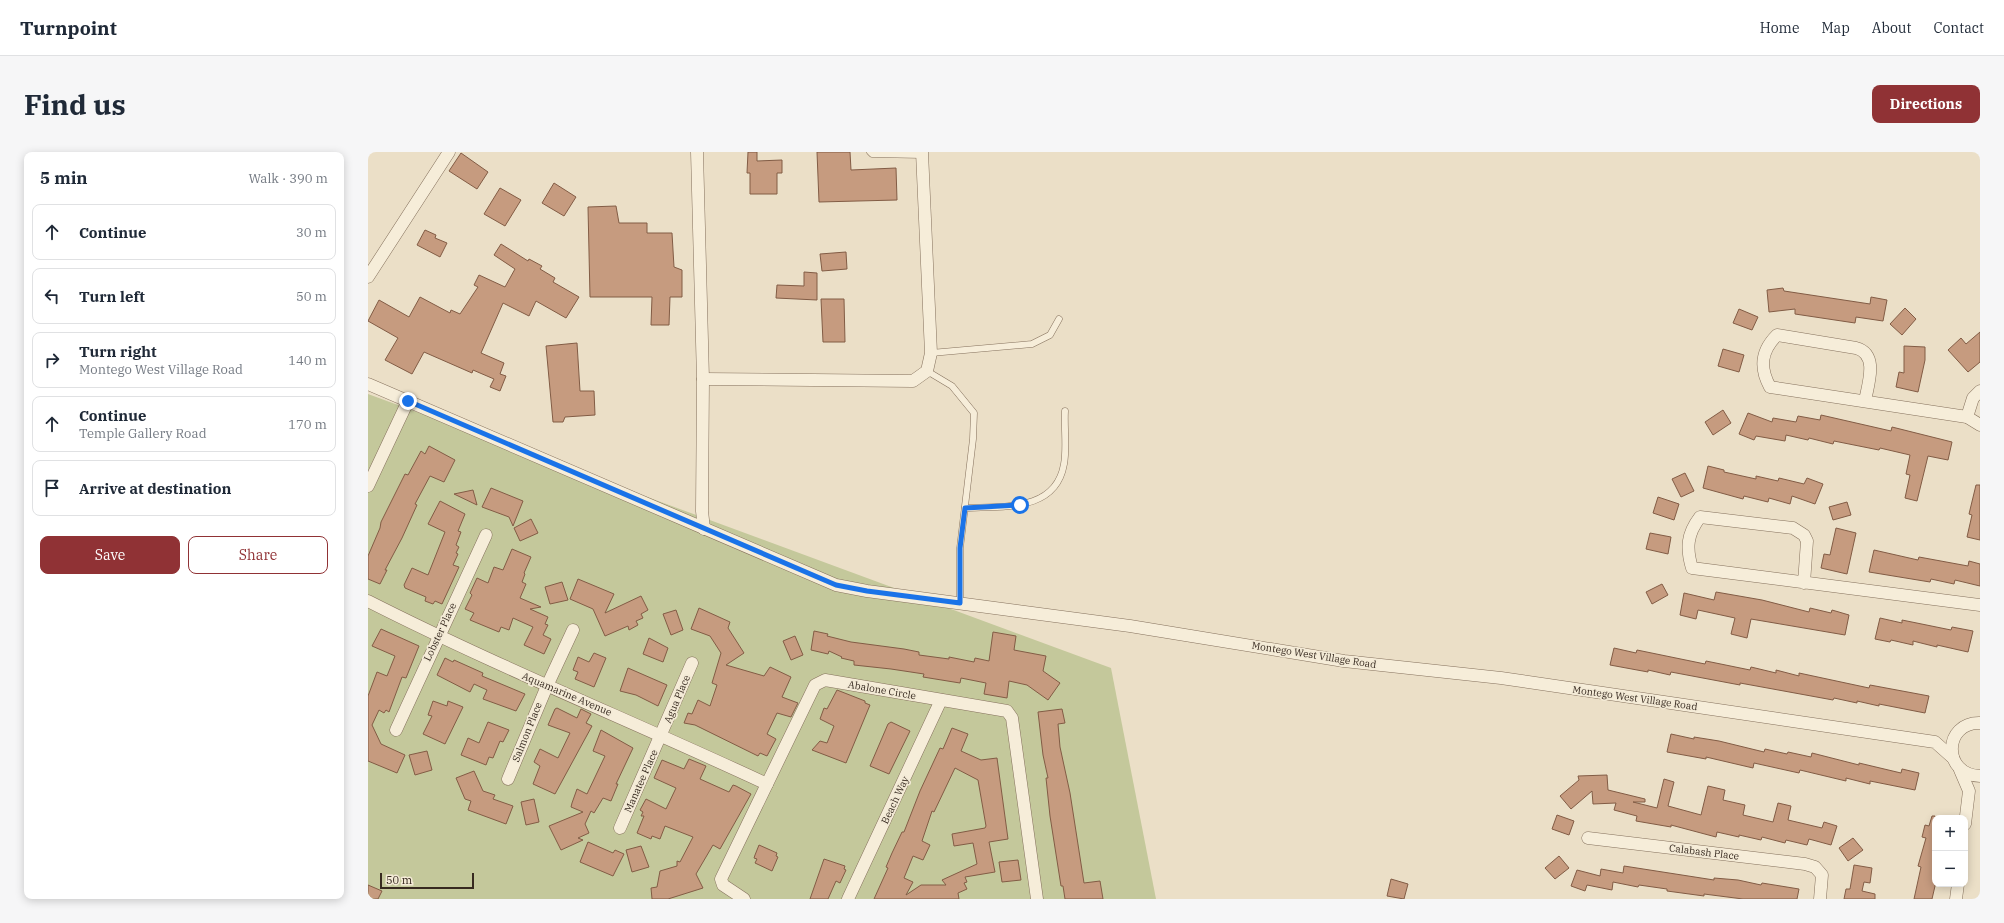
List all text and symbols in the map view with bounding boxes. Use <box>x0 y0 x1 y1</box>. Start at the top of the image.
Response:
text: Turnpoint <box>20 16 117 40</box>
text: Home <box>1760 19 1799 37</box>
text: Map <box>1821 19 1850 37</box>
text: About <box>1872 19 1911 37</box>
text: Contact <box>1933 19 1984 37</box>
button: Directions <box>1872 85 1980 123</box>
text: Find us <box>24 86 126 123</box>
text: 5 min <box>40 167 88 189</box>
text: Walk · 390 m <box>249 170 328 187</box>
icon: ahead <box>41 221 63 243</box>
text: Continue <box>79 223 146 242</box>
text: 30 m <box>296 224 327 241</box>
icon: left <box>41 285 63 307</box>
text: Turn left <box>79 287 145 306</box>
text: 50 m <box>296 288 327 305</box>
text: Turn right <box>79 342 157 361</box>
icon: right <box>41 349 63 371</box>
text: 140 m <box>288 352 327 369</box>
text: Montego West Village Road <box>79 361 243 378</box>
route end <box>399 392 417 410</box>
text: Continue <box>79 406 146 425</box>
icon: ahead <box>41 413 63 435</box>
text: 170 m <box>288 416 327 433</box>
text: Temple Gallery Road <box>79 425 207 442</box>
icon: arrive <box>41 477 63 499</box>
text: Arrive at destination <box>79 479 231 498</box>
route start <box>1011 496 1029 514</box>
button: Save <box>40 536 180 574</box>
button: Share <box>188 536 328 574</box>
street label: Lobster Place <box>421 601 459 663</box>
street label: Montego West Village Road <box>1251 639 1377 671</box>
street label: Aquamarine Avenue <box>520 669 614 719</box>
street label: Agua Place <box>661 673 693 725</box>
street label: Abalone Circle <box>847 678 917 702</box>
street label: Montego West Village Road <box>1572 683 1698 713</box>
street label: Salmon Place <box>509 700 545 764</box>
street label: Manatee Place <box>621 747 661 815</box>
street label: Beach Way <box>878 773 912 826</box>
map controls <box>1932 815 1968 887</box>
button: + <box>1932 815 1968 851</box>
street label: Calabash Place <box>1668 841 1740 863</box>
button: − <box>1932 851 1968 887</box>
scale bar <box>380 871 474 890</box>
text: 50 m <box>386 873 412 887</box>

